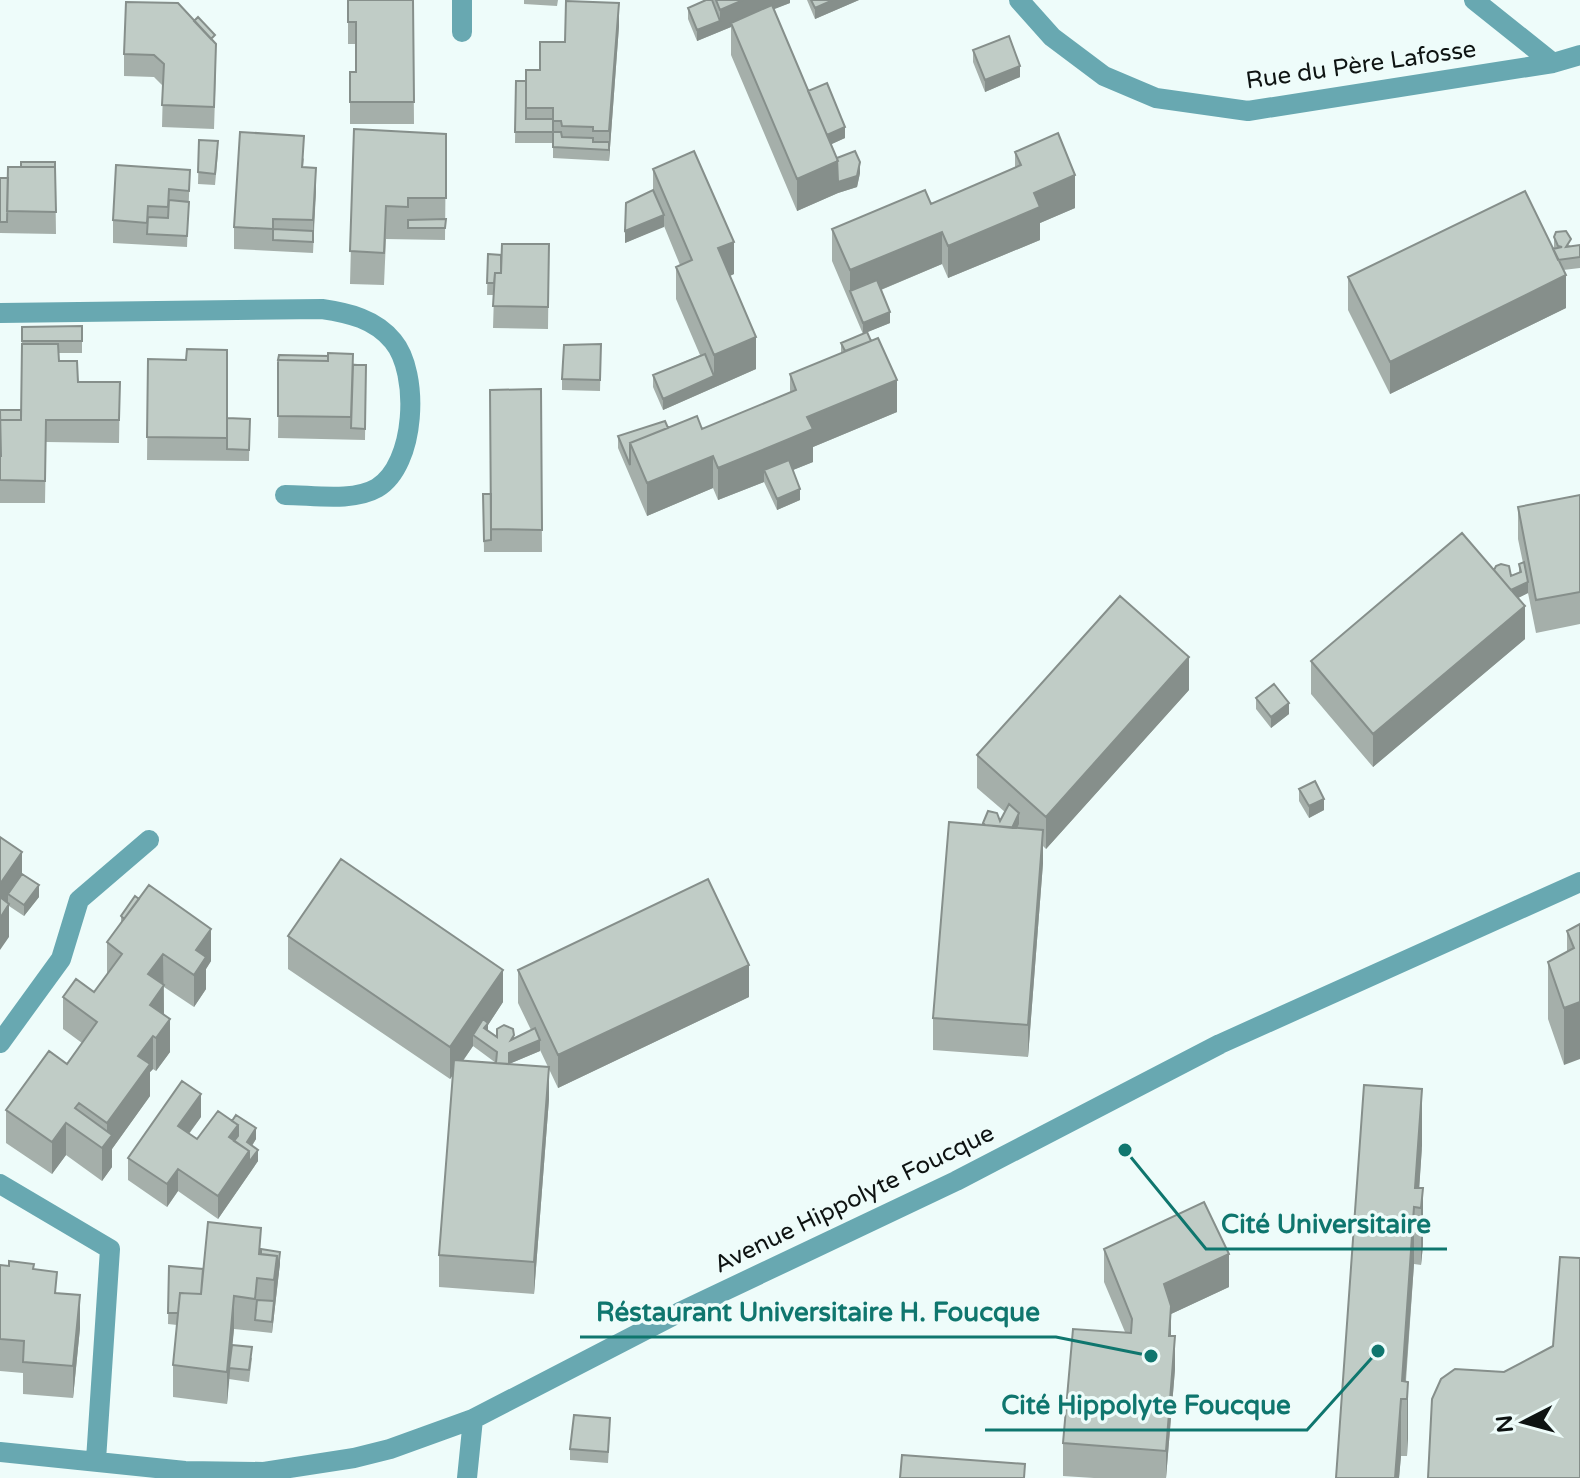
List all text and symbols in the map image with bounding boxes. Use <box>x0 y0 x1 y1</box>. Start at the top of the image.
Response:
street label: Rue du Père Lafosse <box>1244 34 1478 96</box>
street label: Avenue Hippolyte Foucque <box>709 1118 999 1280</box>
callout: Cité Universitaire <box>1206 1199 1447 1249</box>
text: Cité Universitaire <box>1221 1209 1431 1240</box>
callout: Réstaurant Universitaire H. Foucque <box>580 1287 1056 1337</box>
text: Réstaurant Universitaire H. Foucque <box>596 1297 1040 1328</box>
callout: Cité Hippolyte Foucque <box>985 1380 1307 1430</box>
north arrow <box>1484 1382 1564 1462</box>
text: Cité Hippolyte Foucque <box>1001 1390 1291 1421</box>
text: N <box>1491 1414 1519 1434</box>

